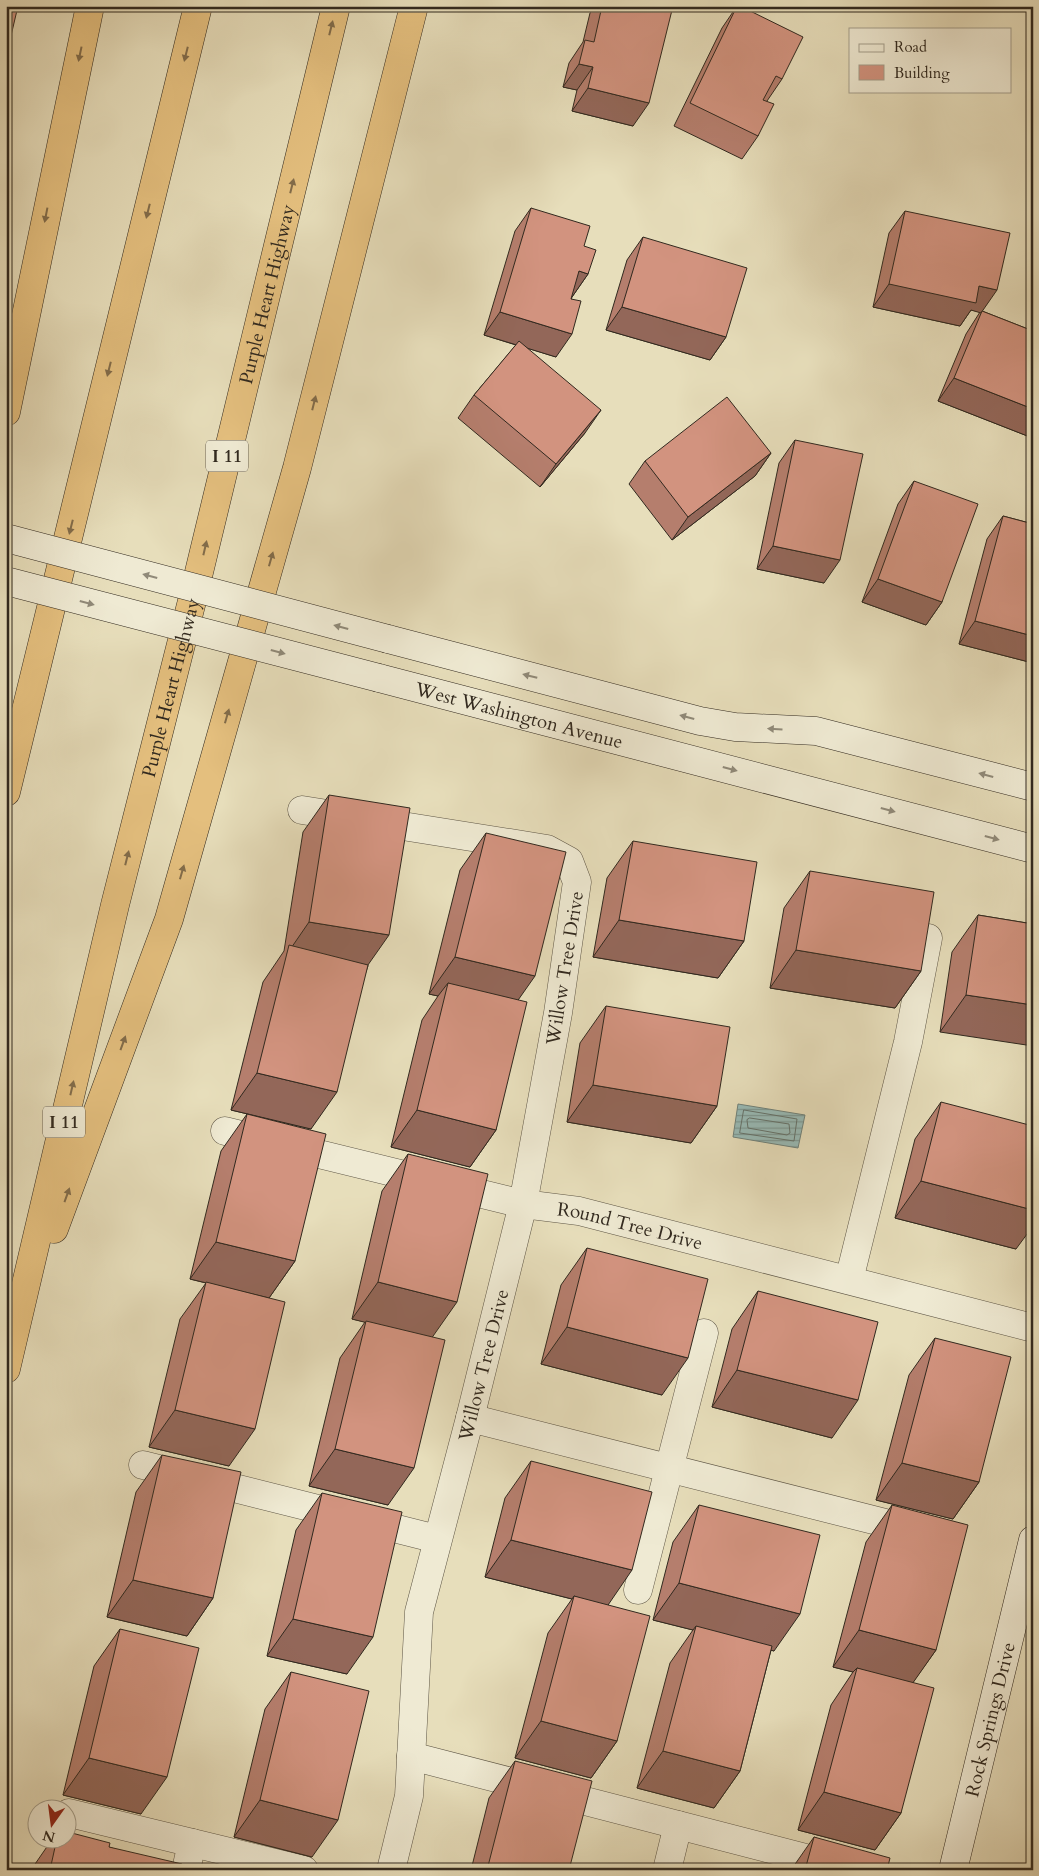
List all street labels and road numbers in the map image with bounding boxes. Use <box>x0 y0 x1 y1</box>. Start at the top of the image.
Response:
street label: Purple Heart Highway <box>233 202 302 387</box>
road number: I 11 <box>206 441 248 472</box>
street label: Purple Heart Highway <box>136 595 206 780</box>
street label: West Washington Avenue <box>411 676 626 755</box>
street label: Willow Tree Drive <box>540 889 590 1048</box>
road number: I 11 <box>43 1106 85 1138</box>
street label: Round Tree Drive <box>556 1196 705 1256</box>
street label: Willow Tree Drive <box>452 1287 515 1445</box>
street label: Rock Springs Drive <box>959 1640 1022 1800</box>

